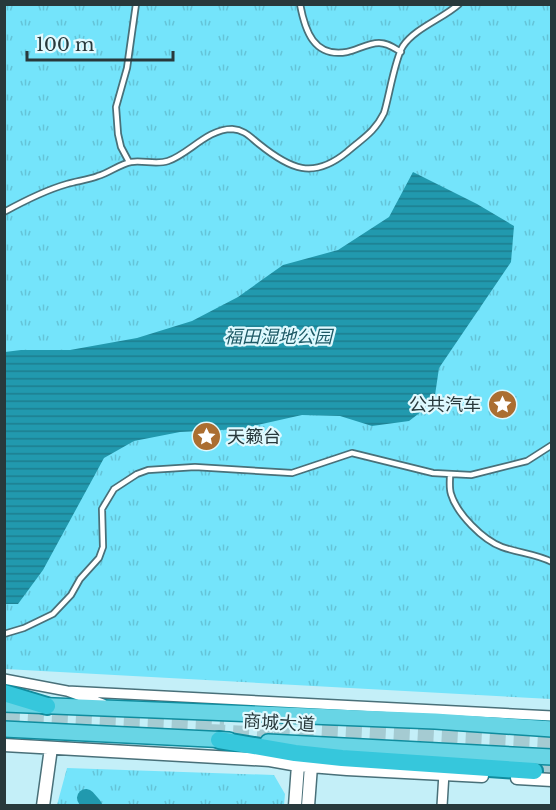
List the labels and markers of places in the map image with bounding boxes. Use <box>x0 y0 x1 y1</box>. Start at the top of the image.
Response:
place icon: 公共汽车 <box>486 389 518 421</box>
place label: 公共汽车 <box>409 394 481 416</box>
place icon: 天籁台 <box>190 421 222 453</box>
place label: 天籁台 <box>227 426 281 448</box>

